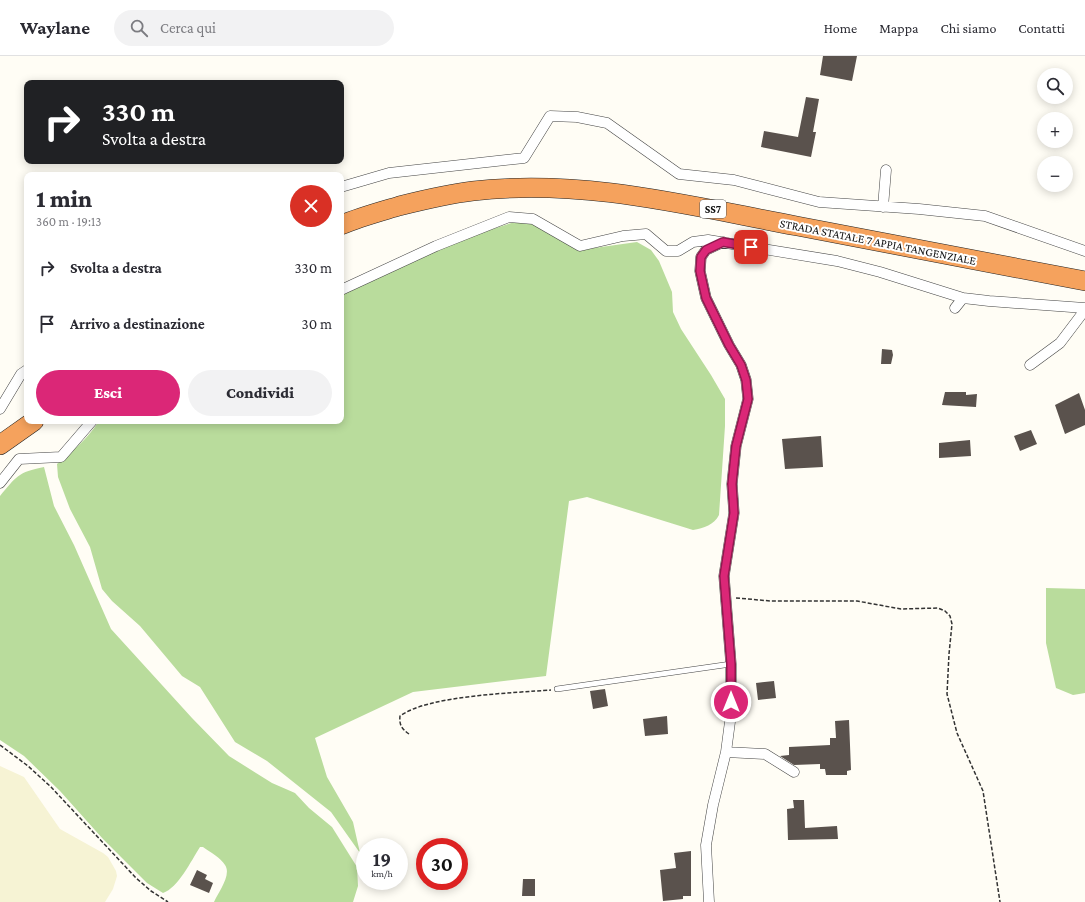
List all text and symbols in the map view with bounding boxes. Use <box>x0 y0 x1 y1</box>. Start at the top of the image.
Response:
search box <box>114 10 394 46</box>
text: Waylane <box>20 17 90 38</box>
icon: search <box>128 17 150 39</box>
text: Cerca qui <box>160 20 216 36</box>
text: Home <box>824 20 857 36</box>
text: Mappa <box>879 20 918 36</box>
text: Chi siamo <box>940 20 996 36</box>
text: Contatti <box>1018 20 1065 36</box>
map controls <box>1037 68 1073 192</box>
button: search <box>1037 68 1073 104</box>
icon: right <box>36 96 88 148</box>
text: 330 m <box>102 96 175 127</box>
button: + <box>1037 112 1073 148</box>
text: Svolta a destra <box>102 129 206 149</box>
button: − <box>1037 156 1073 192</box>
text: 1 min <box>36 185 92 212</box>
button: close <box>290 185 332 227</box>
road number: SS7 <box>700 200 726 218</box>
text: 360 m · 19:13 <box>36 214 101 229</box>
street label: STRADA STATALE 7 APPIA TANGENZIALE <box>779 216 978 268</box>
pin <box>734 230 768 264</box>
icon: arrive <box>740 236 762 258</box>
icon: right <box>36 257 58 279</box>
text: Svolta a destra <box>70 260 162 276</box>
text: 330 m <box>294 260 332 276</box>
icon: arrive <box>36 313 58 335</box>
text: Arrivo a destinazione <box>70 316 205 332</box>
text: 30 m <box>302 316 332 332</box>
button: Esci <box>36 370 180 416</box>
button: Condividi <box>188 370 332 416</box>
position arrow <box>710 681 752 723</box>
speed limit sign: 30 <box>416 838 468 890</box>
text: 19 <box>373 848 391 870</box>
text: km/h <box>371 868 393 879</box>

